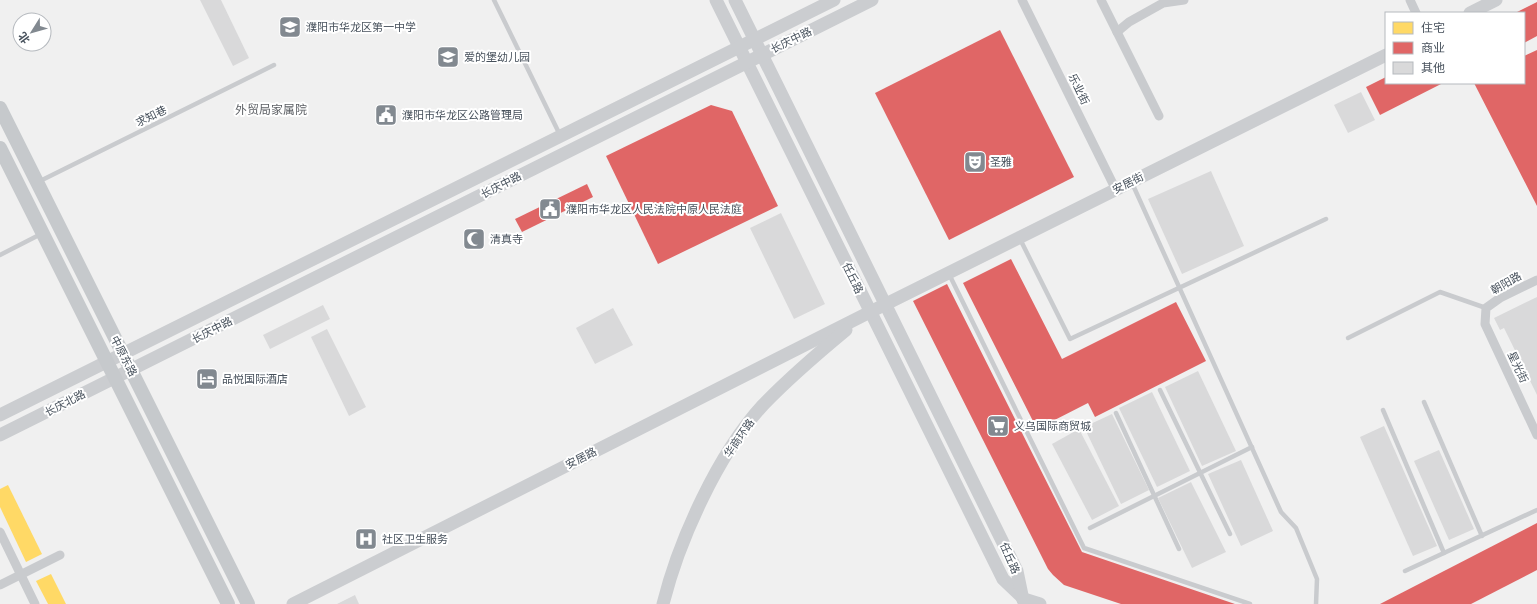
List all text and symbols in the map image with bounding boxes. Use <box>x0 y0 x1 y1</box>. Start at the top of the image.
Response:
north arrow <box>12 12 52 52</box>
legend <box>1385 12 1525 84</box>
school or university icon: 濮阳市华龙区第一中学 <box>277 14 303 40</box>
place label: 濮阳市华龙区第一中学 <box>306 20 416 34</box>
text: 住宅 <box>1421 20 1445 35</box>
street label: 长庆中路 <box>768 24 814 56</box>
text: 北 <box>15 29 33 47</box>
text: 商业 <box>1421 40 1445 55</box>
school or university icon: 爱的堡幼儿园 <box>435 44 461 70</box>
place label: 爱的堡幼儿园 <box>464 50 530 64</box>
text: 其他 <box>1421 60 1445 75</box>
street label: 乐业街 <box>1065 71 1093 107</box>
street label: 求知巷 <box>133 102 169 130</box>
district label: 外贸局家属院 <box>235 102 307 117</box>
public building icon: 濮阳市华龙区公路管理局 <box>373 102 399 128</box>
place label: 濮阳市华龙区公路管理局 <box>402 108 523 122</box>
theatre icon: 圣雅 <box>962 149 988 175</box>
place label: 圣雅 <box>990 155 1012 169</box>
street label: 长庆中路 <box>478 169 524 201</box>
street label: 安居街 <box>1110 169 1146 197</box>
public building icon: 濮阳市华龙区人民法院中原人民法庭 <box>537 196 563 222</box>
place label: 濮阳市华龙区人民法院中原人民法庭 <box>566 202 742 216</box>
mosque icon: 清真寺 <box>461 226 487 252</box>
place label: 清真寺 <box>490 232 523 246</box>
street label: 任丘路 <box>839 260 867 296</box>
street label: 朝阳路 <box>1488 269 1524 297</box>
street label: 长庆中路 <box>189 314 235 346</box>
street label: 中原东路 <box>108 333 140 379</box>
street label: 星光街 <box>1505 349 1531 385</box>
hotel icon: 品悦国际酒店 <box>194 366 220 392</box>
place label: 品悦国际酒店 <box>222 372 288 386</box>
street label: 长庆北路 <box>42 387 88 419</box>
supermarket icon: 义乌国际商贸城 <box>985 413 1011 439</box>
street label: 华商环路 <box>721 416 757 460</box>
place label: 义乌国际商贸城 <box>1014 419 1091 433</box>
street label: 安居路 <box>563 444 599 472</box>
hospital icon: 社区卫生服务 <box>353 526 379 552</box>
place label: 社区卫生服务 <box>382 532 448 546</box>
street label: 任丘路 <box>997 540 1023 576</box>

